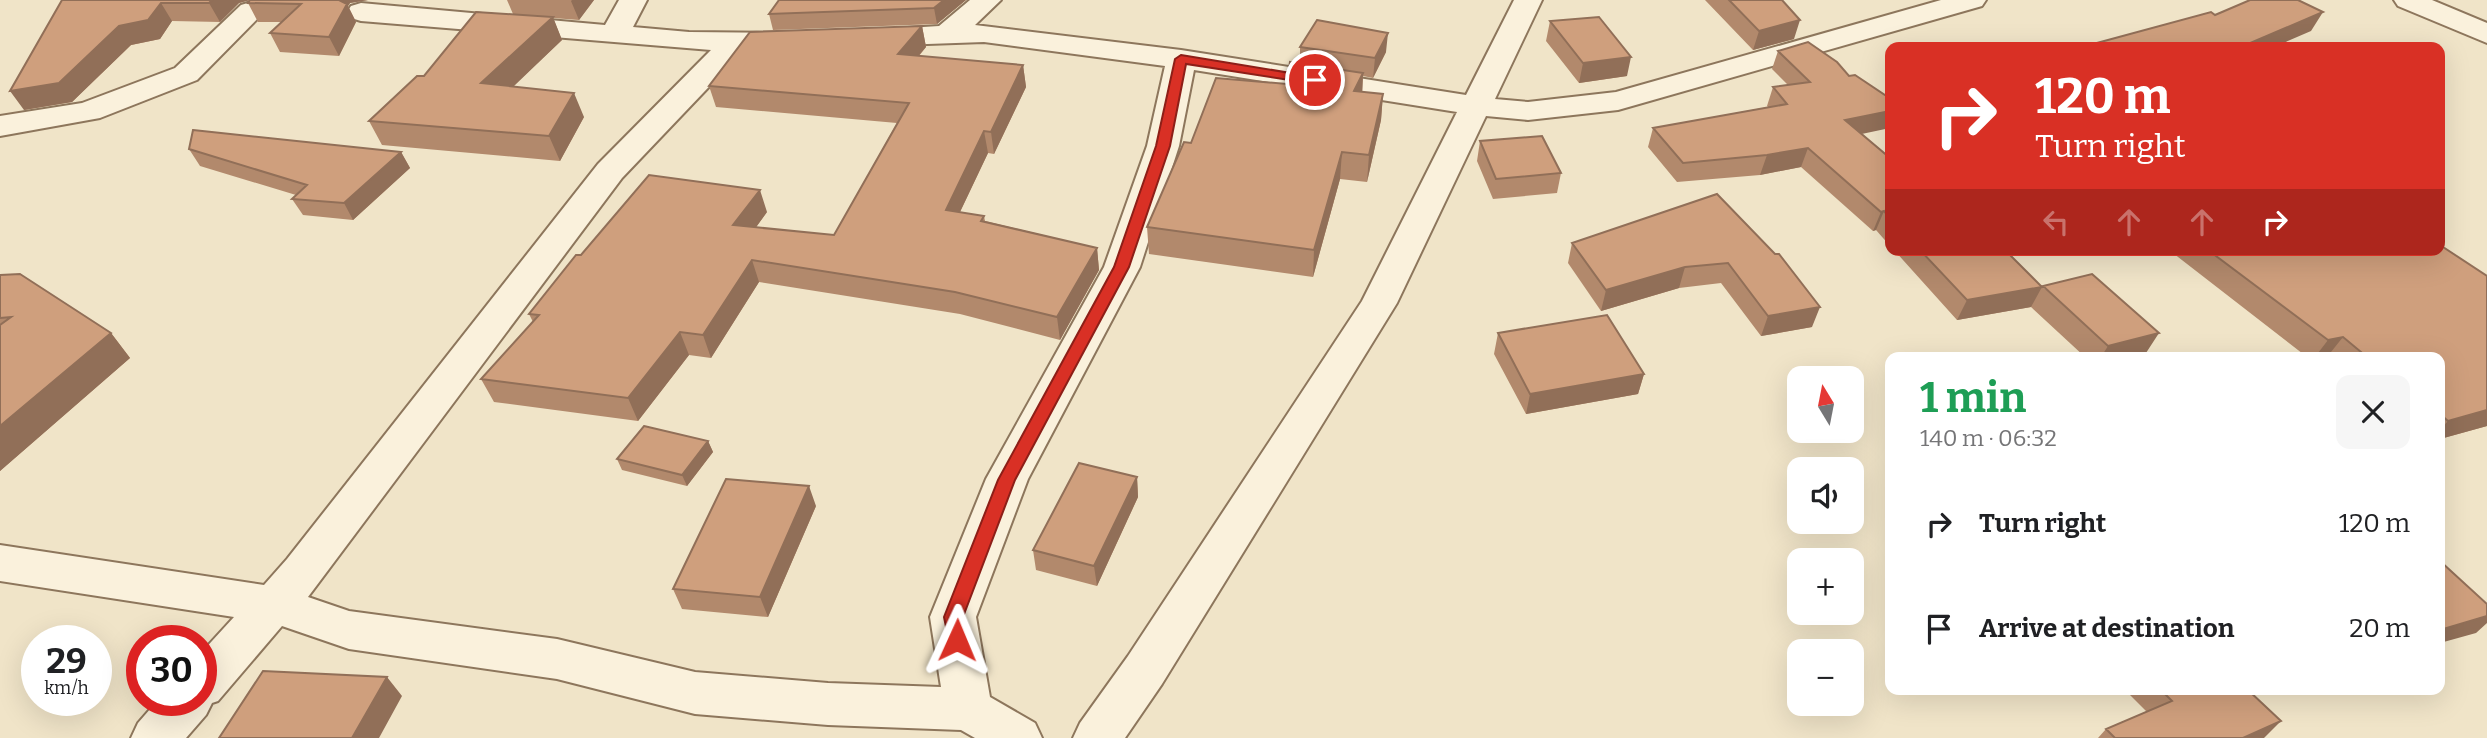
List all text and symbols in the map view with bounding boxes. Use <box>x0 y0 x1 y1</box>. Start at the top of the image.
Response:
pin <box>1285 50 1345 110</box>
icon: arrive <box>1296 61 1334 99</box>
text: 120 m <box>2035 67 2170 126</box>
icon: right <box>1920 70 2011 161</box>
text: Turn right <box>2035 127 2186 165</box>
icon: left <box>2037 203 2075 241</box>
icon: ahead <box>2110 203 2148 241</box>
icon: ahead <box>2183 203 2221 241</box>
icon: right <box>2256 203 2294 241</box>
north arrow <box>1787 366 1864 443</box>
map controls <box>1787 366 1864 716</box>
text: 1 min <box>1920 373 2026 423</box>
button: close <box>2336 375 2410 449</box>
text: 140 m · 06:32 <box>1920 424 2057 452</box>
button: sound <box>1787 457 1864 534</box>
icon: right <box>1920 505 1958 543</box>
text: Turn right <box>1979 508 2106 539</box>
text: 120 m <box>2339 508 2410 539</box>
button: + <box>1787 548 1864 625</box>
position arrow <box>920 603 994 677</box>
icon: arrive <box>1920 610 1958 648</box>
text: Arrive at destination <box>1979 613 2234 644</box>
text: 20 m <box>2349 613 2410 644</box>
speed limit sign: 30 <box>126 625 217 716</box>
button: − <box>1787 639 1864 716</box>
text: 29 <box>46 640 87 682</box>
text: km/h <box>44 677 89 699</box>

